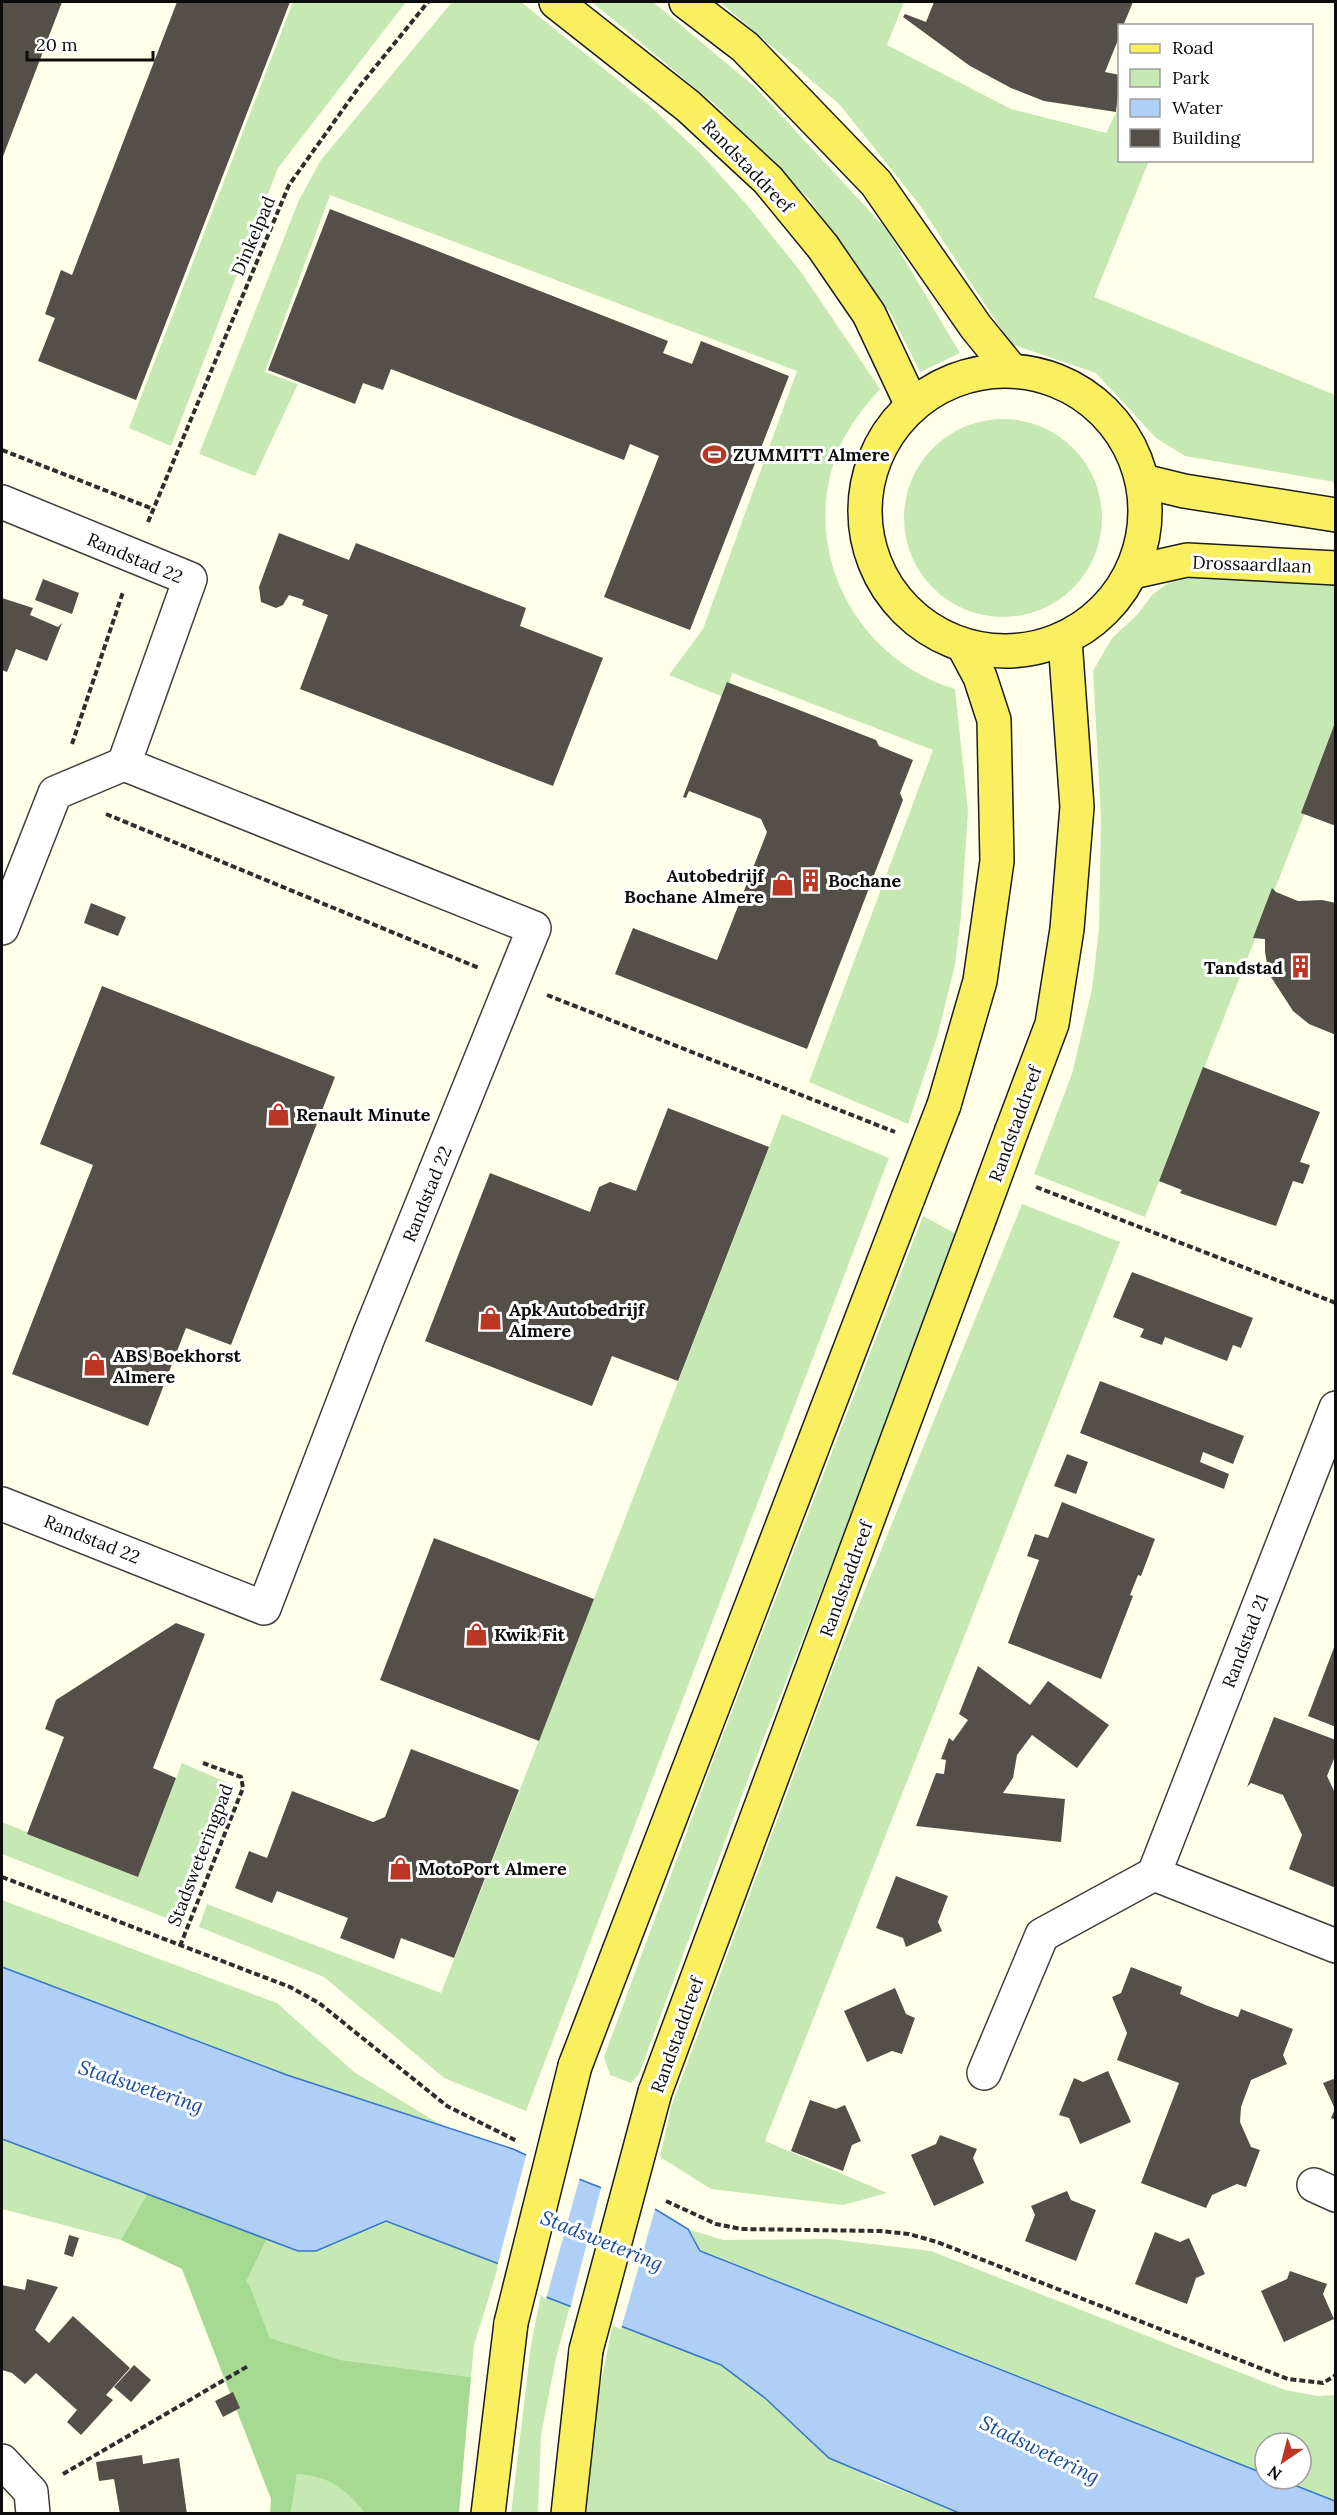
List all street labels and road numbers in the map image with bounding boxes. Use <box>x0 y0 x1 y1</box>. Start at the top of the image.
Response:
street label: Randstaddreef <box>697 114 800 219</box>
street label: Dinkelpad <box>226 192 280 279</box>
street label: Randstad 22 <box>84 528 186 588</box>
street label: Drossaardlaan <box>1192 550 1312 578</box>
street label: Randstaddreef <box>983 1061 1047 1185</box>
street label: Randstad 22 <box>397 1143 457 1245</box>
street label: Randstad 22 <box>41 1509 143 1569</box>
street label: Randstaddreef <box>814 1516 878 1640</box>
street label: Randstad 21 <box>1217 1591 1273 1691</box>
street label: Stadsweteringpad <box>162 1780 238 1929</box>
street label: Randstaddreef <box>645 1972 709 2096</box>

